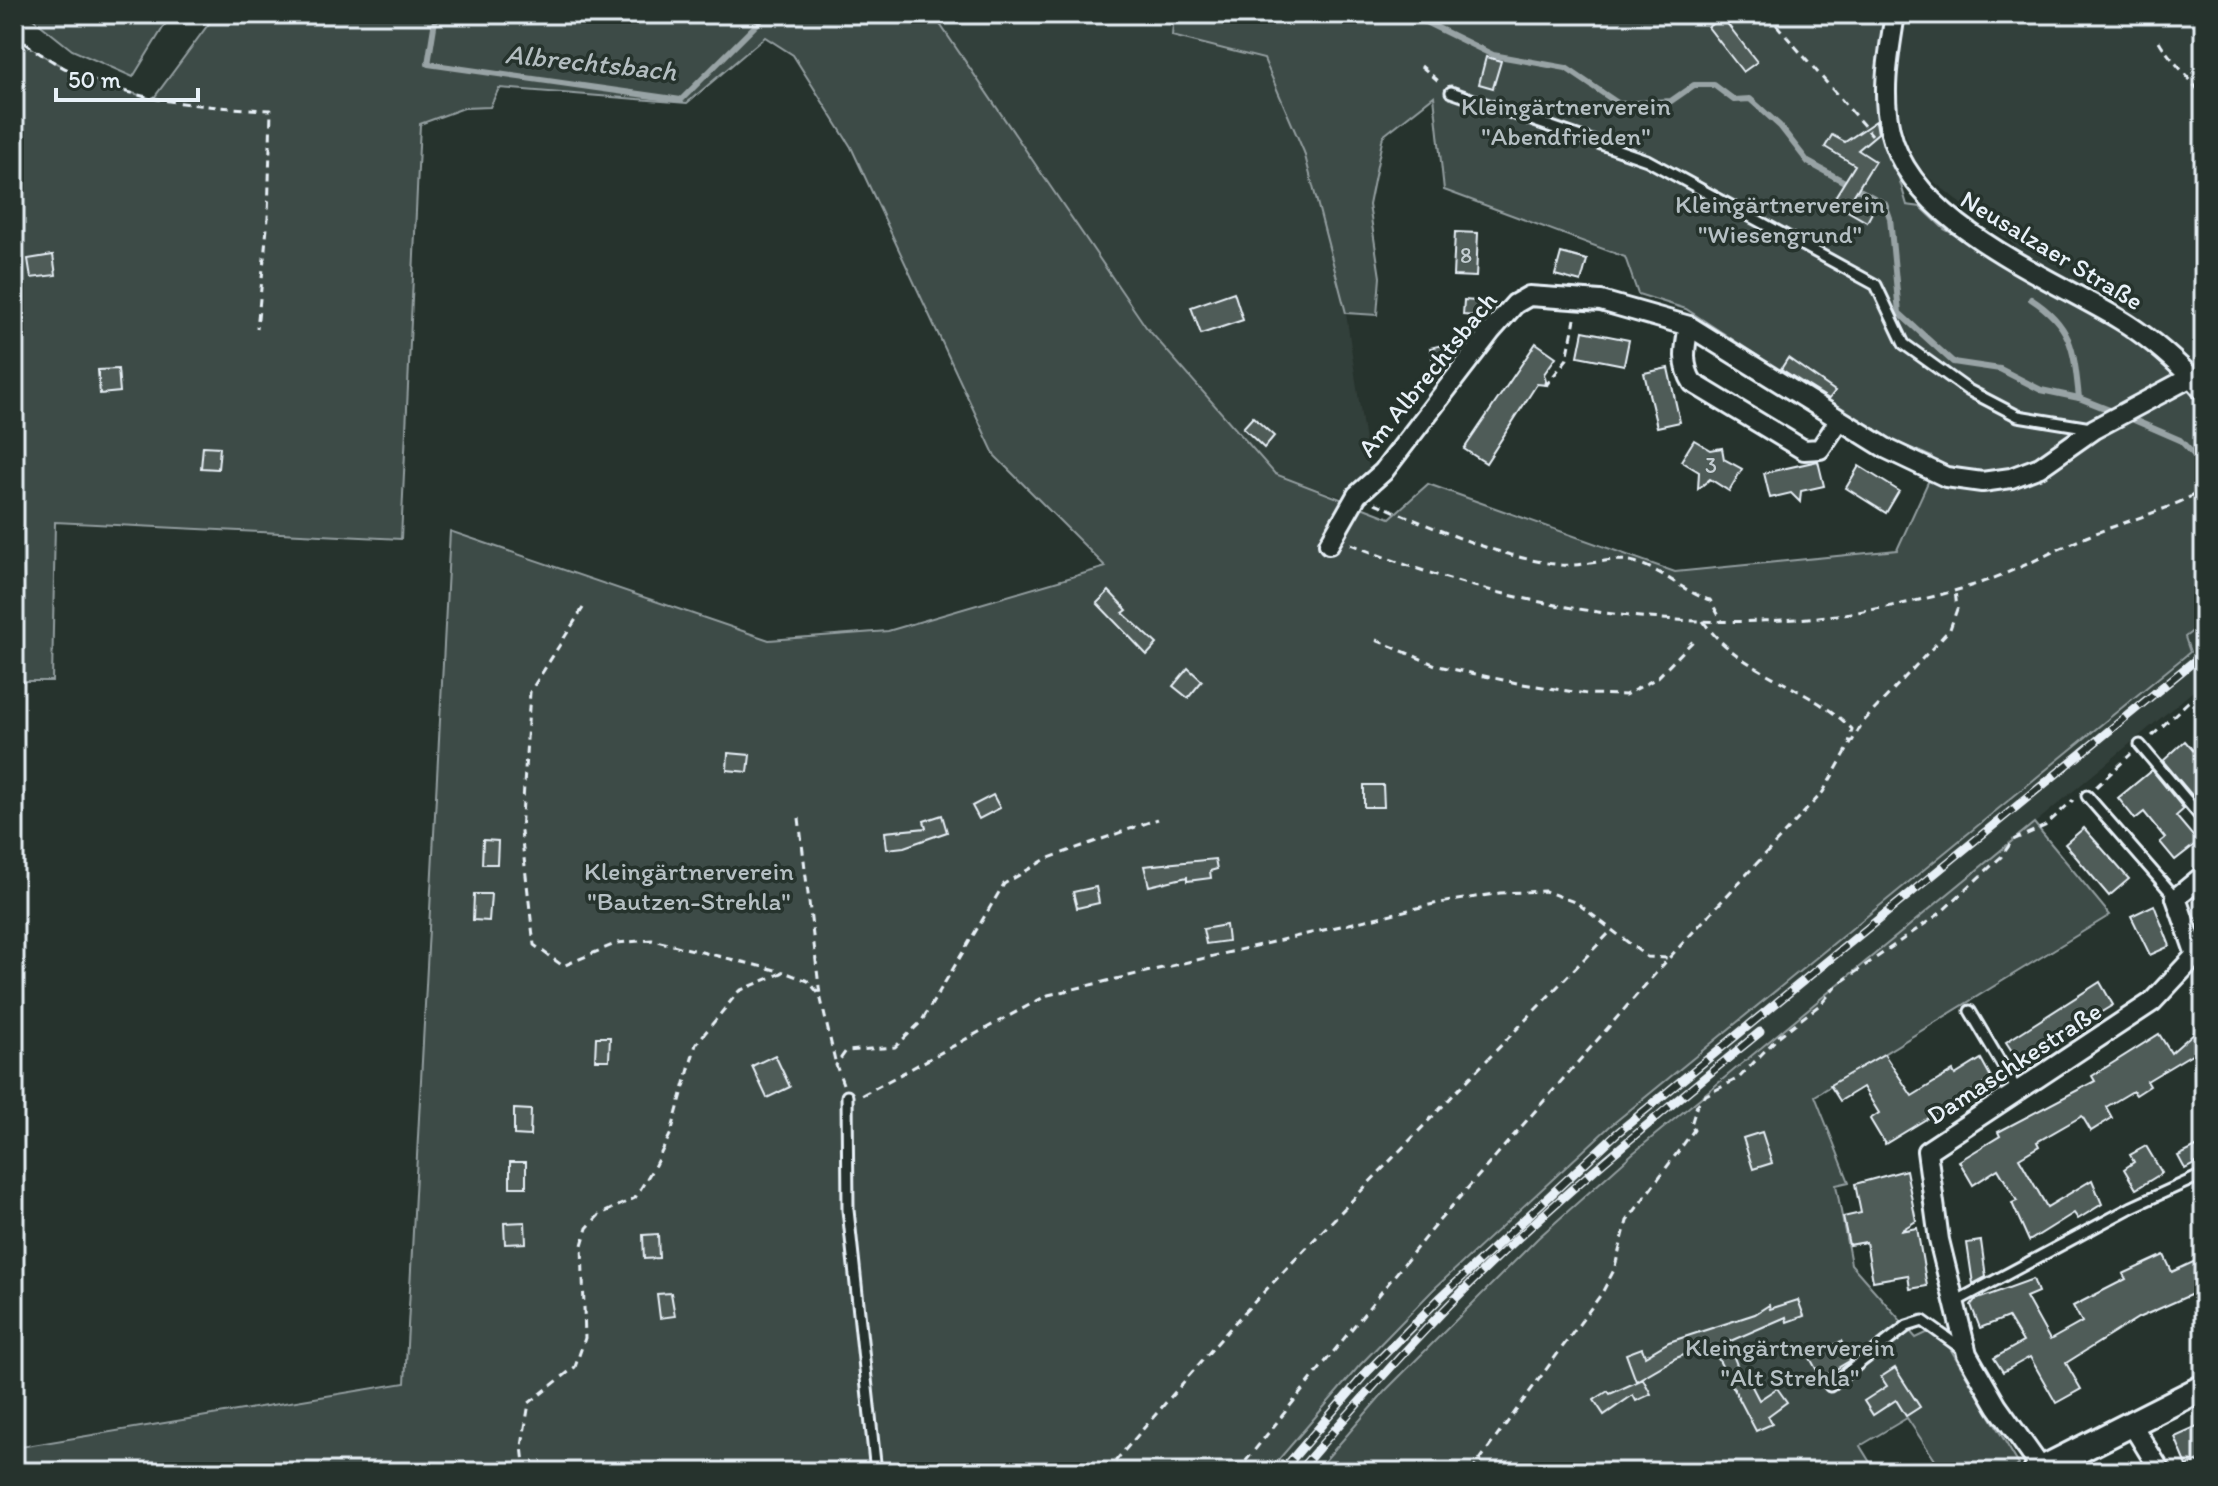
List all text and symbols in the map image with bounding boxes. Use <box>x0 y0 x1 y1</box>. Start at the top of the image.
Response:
water label: Albrechtsbach <box>504 36 679 88</box>
scale bar <box>56 52 198 102</box>
text: 50 m <box>68 65 121 94</box>
park label: Kleingärtnerverein "Abendfrieden" <box>1461 90 1671 152</box>
street label: Neusalzaer Straße <box>1955 183 2149 317</box>
park label: Kleingärtnerverein "Wiesengrund" <box>1675 188 1885 250</box>
house number: 8 <box>1460 242 1472 269</box>
street label: Am Albrechtsbach <box>1351 285 1503 463</box>
house number: 3 <box>1705 452 1717 479</box>
park label: Kleingärtnerverein "Bautzen-Strehla" <box>584 855 794 917</box>
street label: Damaschkestraße <box>1921 995 2107 1131</box>
park label: Kleingärtnerverein "Alt Strehla" <box>1685 1331 1895 1393</box>

